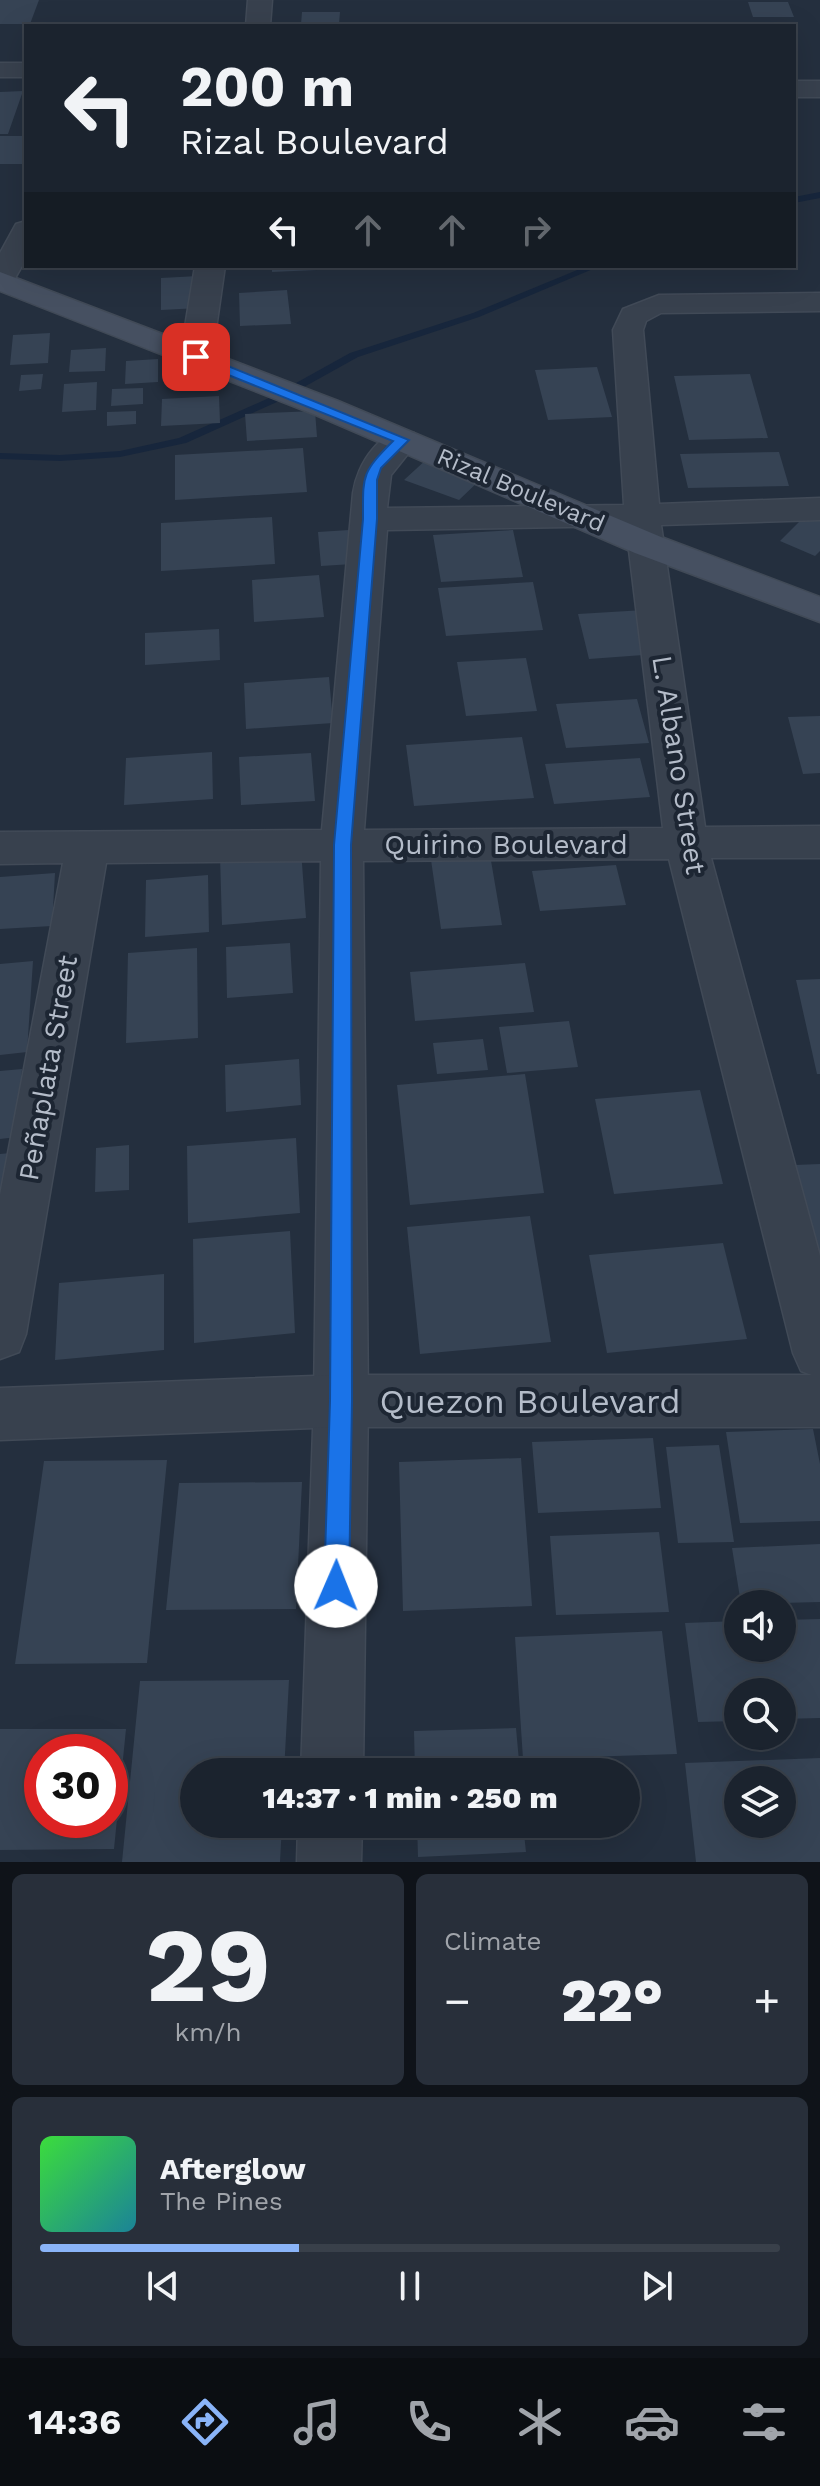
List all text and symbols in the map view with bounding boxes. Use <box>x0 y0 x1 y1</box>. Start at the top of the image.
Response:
text: 200 m <box>180 54 354 120</box>
icon: left <box>48 56 152 160</box>
text: Rizal Boulevard <box>180 121 449 163</box>
icon: left <box>262 208 306 252</box>
icon: ahead <box>346 208 390 252</box>
icon: ahead <box>430 208 474 252</box>
icon: right <box>514 208 558 252</box>
pin <box>162 323 230 391</box>
icon: arrive <box>174 335 218 379</box>
street label: Rizal Boulevard <box>433 442 609 538</box>
street label: L. Albano Street <box>645 653 713 877</box>
street label: Quirino Boulevard <box>384 828 628 861</box>
street label: Peñaplata Street <box>12 952 84 1183</box>
street label: Quezon Boulevard <box>379 1381 681 1421</box>
position arrow <box>294 1544 378 1628</box>
map controls <box>724 1590 796 1838</box>
button: sound <box>724 1590 796 1662</box>
button: search <box>724 1678 796 1750</box>
speed limit sign: 30 <box>24 1734 128 1838</box>
button: layers <box>724 1766 796 1838</box>
text: 14:37 · 1 min · 250 m <box>262 1780 558 1815</box>
text: 29 <box>145 1904 271 2026</box>
text: Climate <box>444 1926 542 1956</box>
text: 22° <box>561 1965 663 2036</box>
text: − <box>444 1975 471 2027</box>
text: + <box>753 1975 780 2027</box>
text: km/h <box>175 2017 241 2047</box>
text: Afterglow <box>160 2151 306 2186</box>
text: The Pines <box>160 2186 283 2216</box>
icon: previous <box>141 2264 185 2308</box>
icon: pause <box>388 2264 432 2308</box>
icon: next <box>635 2264 679 2308</box>
icon: directions <box>177 2394 233 2450</box>
icon: music <box>289 2394 345 2450</box>
icon: phone <box>401 2394 457 2450</box>
icon: climate <box>512 2394 568 2450</box>
icon: car <box>624 2394 680 2450</box>
icon: filters <box>736 2394 792 2450</box>
text: 14:36 <box>28 2401 121 2443</box>

